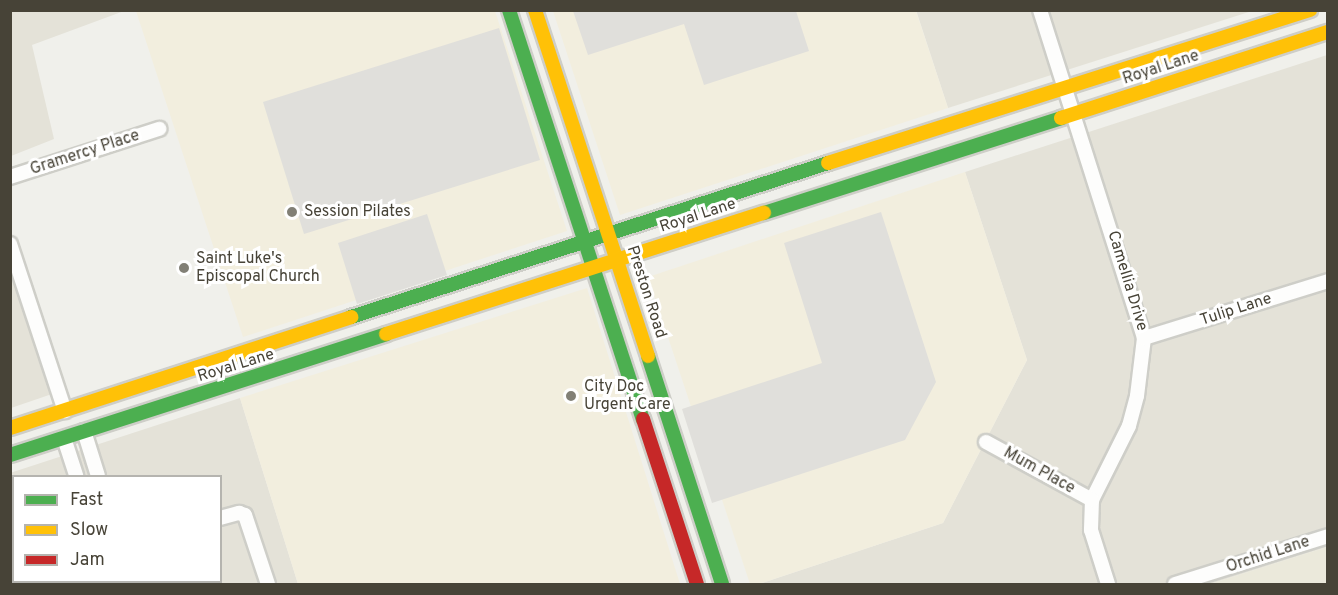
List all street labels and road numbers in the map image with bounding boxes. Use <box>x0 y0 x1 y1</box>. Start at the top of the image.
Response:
street label: Royal Lane <box>1120 47 1202 89</box>
street label: Gramercy Place <box>28 126 142 180</box>
street label: Royal Lane <box>657 195 739 237</box>
street label: Camellia Drive <box>1103 229 1151 333</box>
street label: Preston Road <box>622 243 670 341</box>
street label: Tulip Lane <box>1198 289 1274 331</box>
street label: Royal Lane <box>195 345 277 387</box>
street label: Mum Place <box>1000 443 1078 499</box>
street label: Orchid Lane <box>1224 532 1312 578</box>

